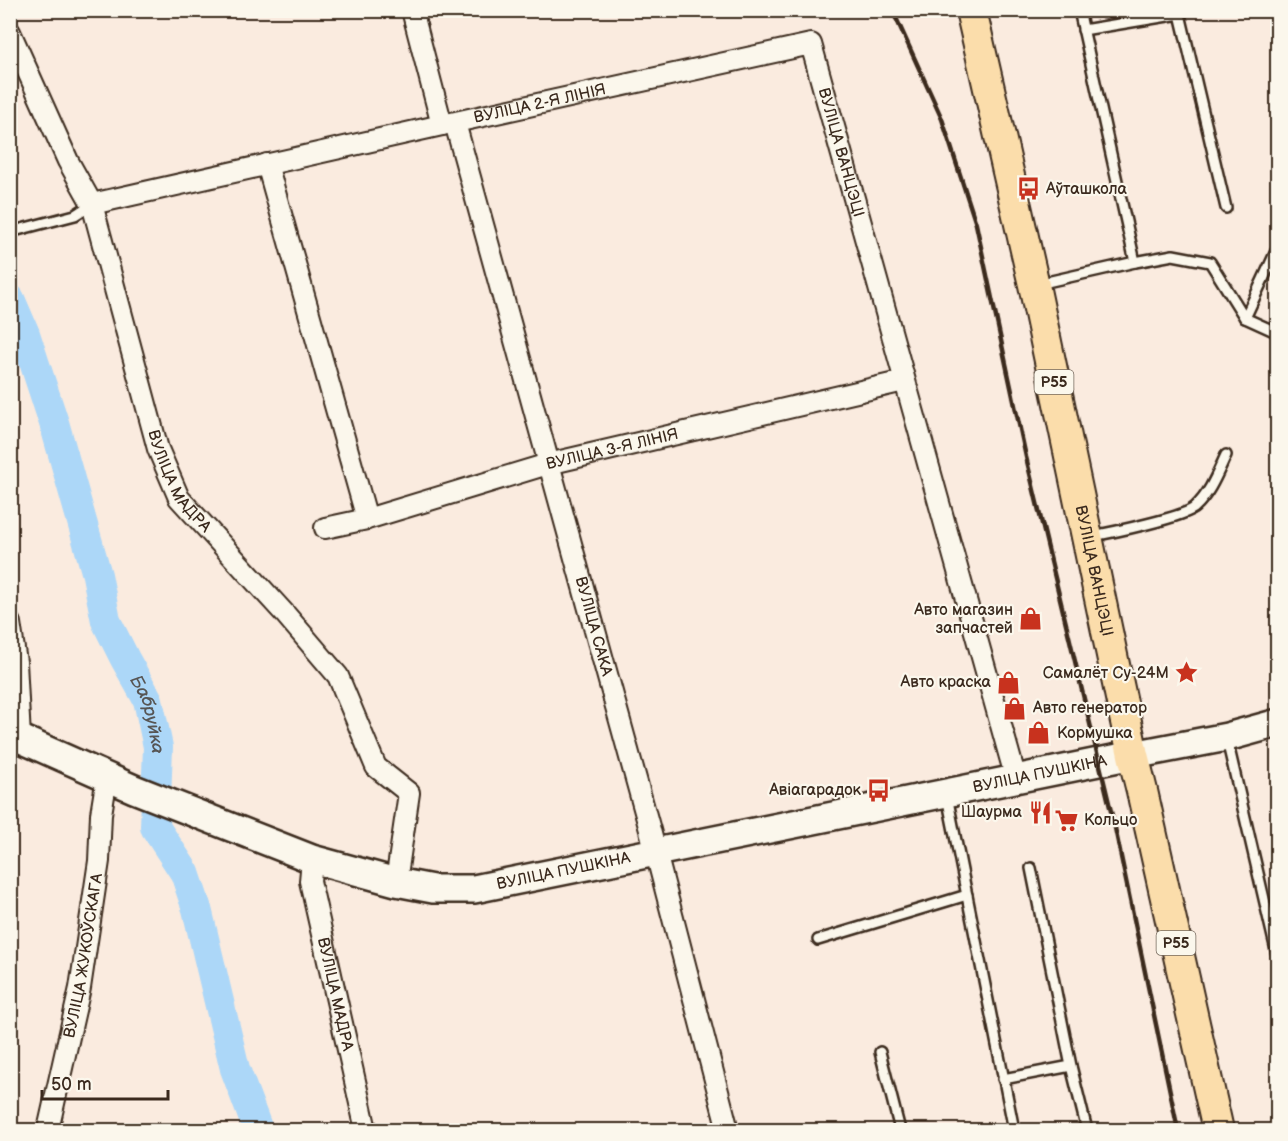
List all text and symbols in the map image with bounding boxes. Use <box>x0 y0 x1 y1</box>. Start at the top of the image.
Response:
street label: ВУЛІЦА 2-Я ЛІНІЯ <box>472 80 608 127</box>
street label: ВУЛІЦА ВАНЦЭЦІ <box>814 86 868 219</box>
bus stop icon: Аўташкола <box>1015 176 1041 202</box>
place label: Аўташкола <box>1045 180 1128 199</box>
road number: Р55 <box>1034 370 1074 394</box>
street label: ВУЛІЦА 3-Я ЛІНІЯ <box>544 424 680 474</box>
street label: ВУЛІЦА МАДРА <box>144 428 215 537</box>
street label: ВУЛІЦА ВАНЦЭЦІ <box>1071 503 1117 638</box>
street label: ВУЛІЦА САКА <box>571 574 617 678</box>
place label: Авто магазин запчастей <box>913 601 1013 638</box>
shop icon: Авто магазин запчастей <box>1018 606 1044 632</box>
place icon: Самалёт Су-24М <box>1174 660 1200 686</box>
place label: Самалёт Су-24М <box>1043 664 1169 683</box>
shop icon: Авто краска <box>996 669 1022 695</box>
water label: Бабруйка <box>126 671 169 754</box>
place label: Авто краска <box>900 673 992 692</box>
shop icon: Авто генератор <box>1002 695 1028 721</box>
place label: Авто генератор <box>1032 699 1147 718</box>
shop icon: Кормушка <box>1026 720 1052 746</box>
place label: Кормушка <box>1057 724 1133 743</box>
street label: ВУЛІЦА ПУШКІНА <box>971 751 1109 797</box>
bus stop icon: Авіагарадок <box>866 777 892 803</box>
place label: Авіагарадок <box>768 781 861 800</box>
restaurant icon: Шаурма <box>1027 799 1053 825</box>
place label: Шаурма <box>961 803 1023 822</box>
supermarket icon: Кольцо <box>1053 807 1079 833</box>
place label: Кольцо <box>1084 811 1137 830</box>
street label: ВУЛІЦА ПУШКІНА <box>495 848 632 894</box>
street label: ВУЛІЦА ЖУКОЎСКАГА <box>60 872 107 1040</box>
road number: Р55 <box>1156 931 1196 955</box>
street label: ВУЛІЦА МАДРА <box>313 935 357 1053</box>
scale bar <box>42 1063 168 1101</box>
text: 50 m <box>51 1074 92 1095</box>

